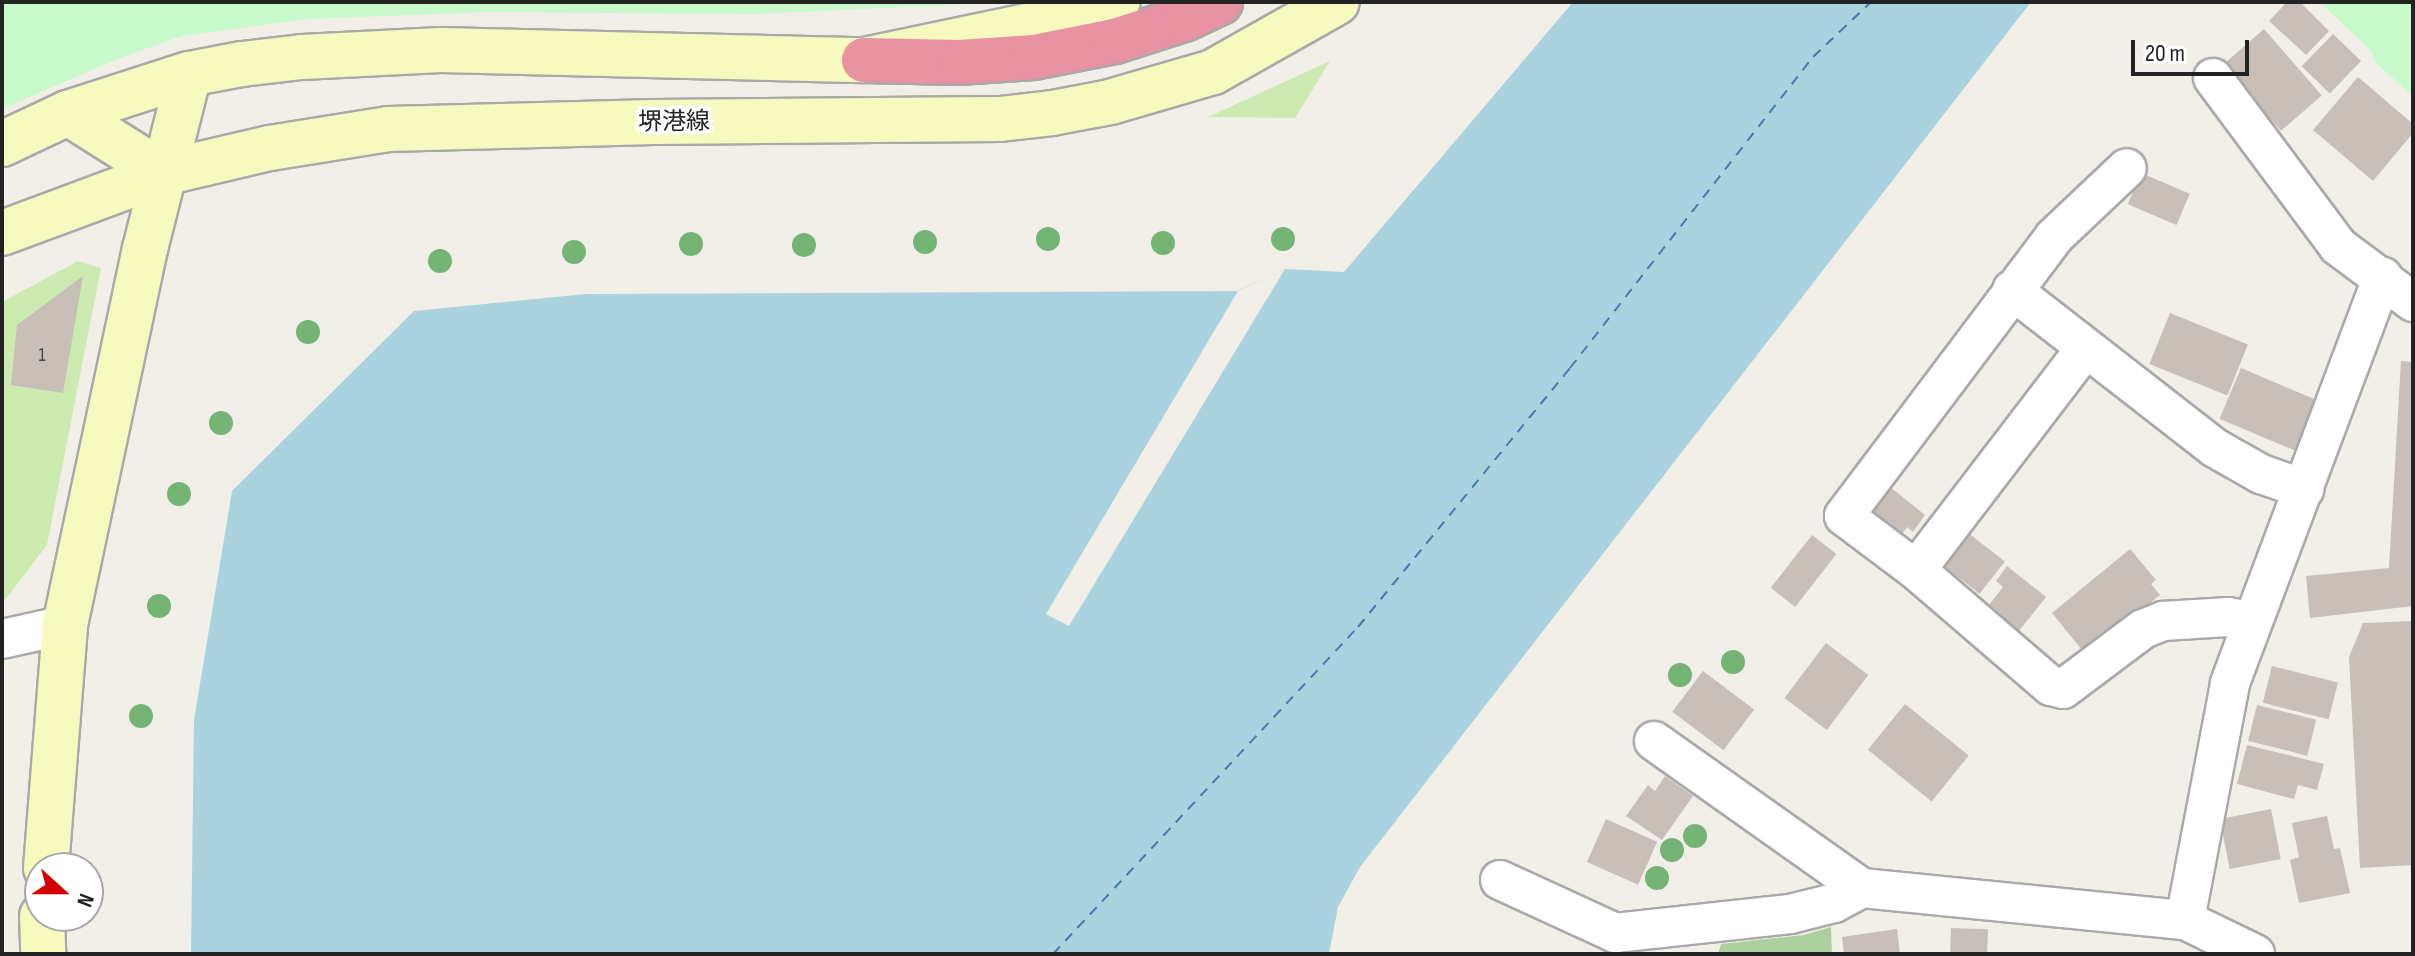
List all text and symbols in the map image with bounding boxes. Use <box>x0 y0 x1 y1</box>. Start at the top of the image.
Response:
scale bar <box>2135 24 2253 74</box>
text: 20 m <box>2145 39 2185 68</box>
street label: 堺港線 <box>638 107 710 137</box>
house number: 1 <box>39 343 45 367</box>
north arrow <box>24 852 104 932</box>
text: N <box>70 890 100 910</box>

